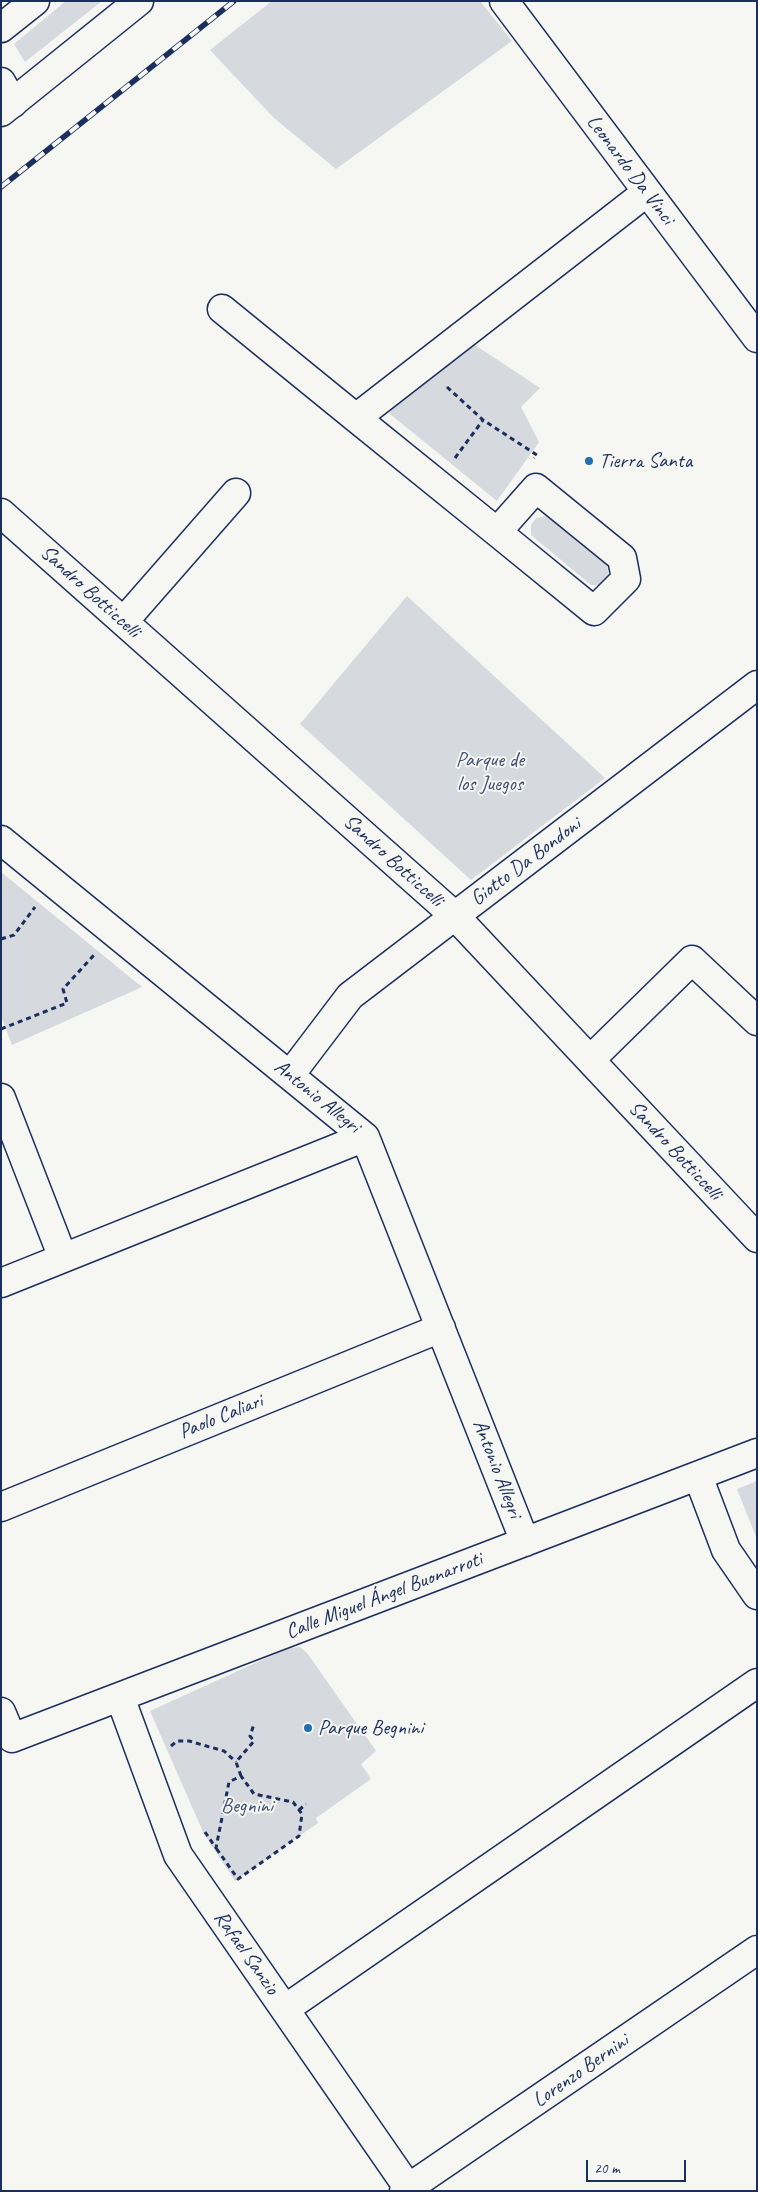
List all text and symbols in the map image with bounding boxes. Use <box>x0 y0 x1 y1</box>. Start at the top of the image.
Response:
street label: Leonardo Da Vinci <box>581 110 679 230</box>
place label: Tierra Santa <box>599 448 692 474</box>
marker: Tierra Santa <box>583 455 595 467</box>
street label: Sandro Botticcelli <box>35 540 145 644</box>
park label: Parque de los Juegos <box>456 747 524 797</box>
street label: Sandro Botticcelli <box>338 809 448 913</box>
street label: Giotto Da Bondoni <box>466 812 586 912</box>
street label: Antonio Allegri <box>269 1055 365 1139</box>
street label: Sandro Botticcelli <box>623 1096 727 1206</box>
street label: Paolo Caliari <box>175 1389 267 1445</box>
street label: Antonio Allegri <box>467 1416 527 1522</box>
street label: Calle Miguel Ángel Buonarroti <box>282 1547 486 1645</box>
place label: Parque Begnini <box>318 1715 423 1741</box>
marker: Parque Begnini <box>302 1722 314 1734</box>
park label: Begnini <box>221 1793 273 1819</box>
street label: Rafael Sanzio <box>208 1906 284 2000</box>
street label: Lorenzo Bernini <box>528 2029 634 2113</box>
scale bar <box>588 2150 688 2182</box>
text: 20 m <box>594 2159 620 2178</box>

